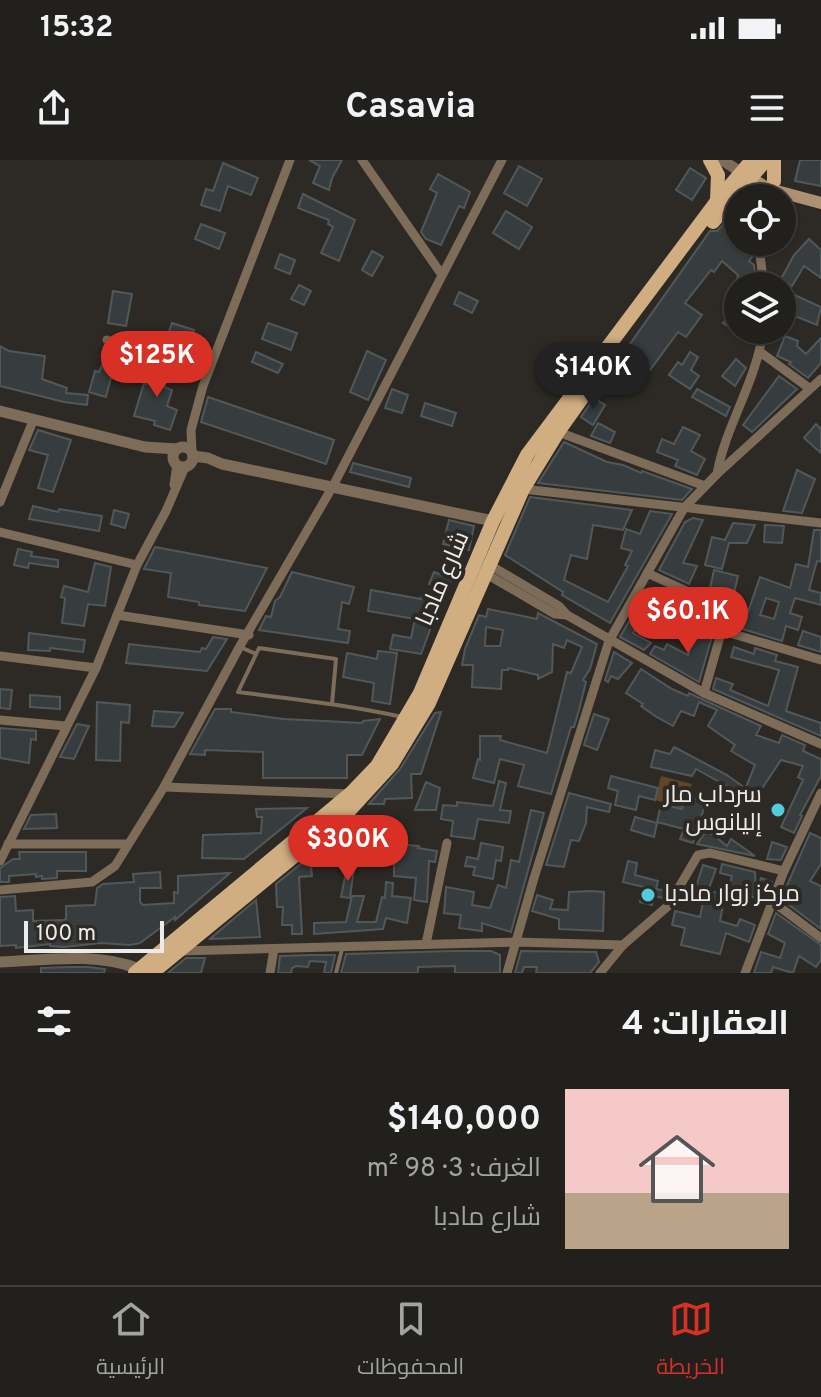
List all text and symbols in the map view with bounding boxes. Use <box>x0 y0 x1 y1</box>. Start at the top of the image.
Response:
text: 15:32 <box>40 10 113 47</box>
text: Casavia <box>345 85 476 131</box>
icon: share <box>32 86 76 130</box>
icon: menu <box>745 86 789 130</box>
map controls <box>724 184 796 344</box>
button: locate <box>724 184 796 256</box>
button: layers <box>724 272 796 344</box>
pin: $125K <box>101 331 213 399</box>
text: $125K <box>119 340 195 373</box>
pin: $140K <box>537 343 649 411</box>
text: $140K <box>554 352 632 385</box>
street label: شارع مادبا <box>411 527 477 631</box>
pin: $60.1K <box>623 587 753 655</box>
text: $60.1K <box>646 596 730 629</box>
place label: سرداب مار إليانوس <box>662 781 762 839</box>
marker: سرداب مار إليانوس <box>769 801 787 819</box>
pin: $300K <box>292 815 404 883</box>
text: $300K <box>306 824 390 857</box>
place label: مركز زوار مادبا <box>664 880 800 910</box>
marker: مركز زوار مادبا <box>639 886 657 904</box>
scale bar <box>24 917 164 953</box>
text: 100 m <box>36 921 96 948</box>
icon: filters <box>32 999 76 1043</box>
text: العقارات: 4 <box>622 1004 789 1047</box>
text: $140,000 <box>387 1099 541 1142</box>
icon: home <box>629 1121 725 1217</box>
text: الغرف: 3 · 98 m² <box>367 1153 541 1186</box>
text: شارع مادبا <box>433 1202 541 1235</box>
tab: الرئيسية <box>96 1297 165 1387</box>
tab: المحفوظات <box>357 1297 464 1387</box>
tab: الخريطة <box>656 1297 725 1387</box>

